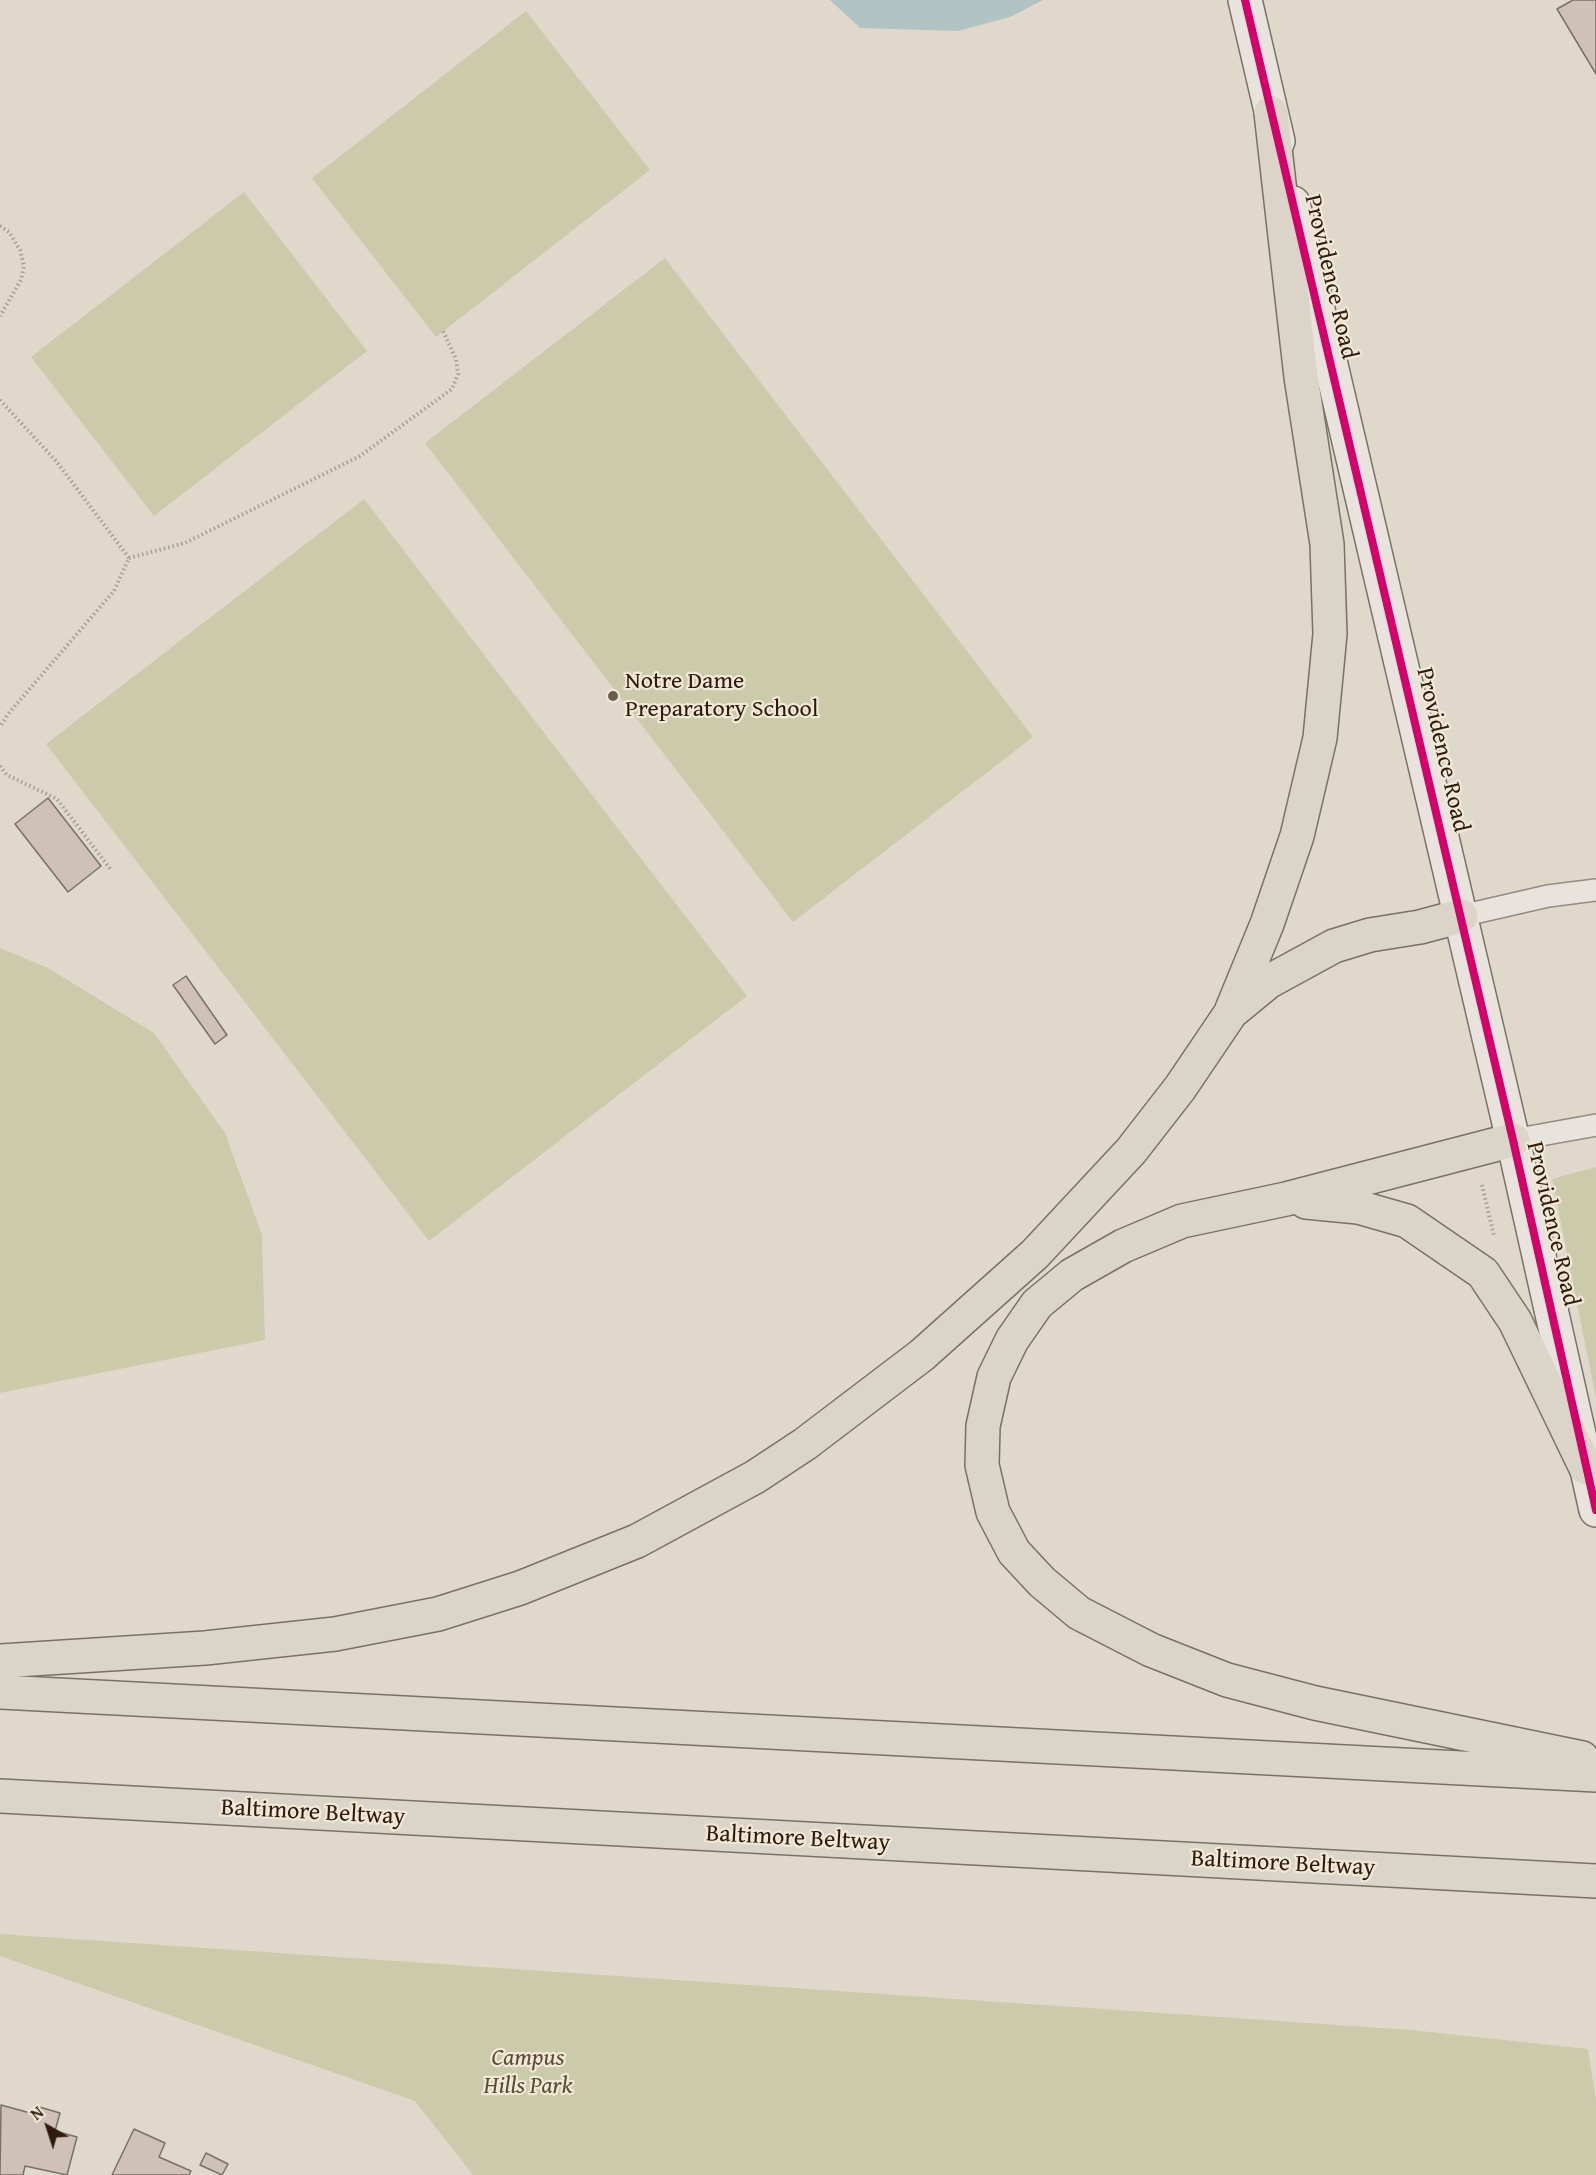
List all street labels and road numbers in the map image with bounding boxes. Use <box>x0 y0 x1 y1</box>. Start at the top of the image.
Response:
street label: Providence Road <box>1297 192 1363 362</box>
street label: Providence Road <box>1409 665 1475 835</box>
street label: Providence Road <box>1519 1139 1585 1309</box>
street label: Baltimore Beltway <box>220 1794 406 1832</box>
street label: Baltimore Beltway <box>705 1820 891 1858</box>
street label: Baltimore Beltway <box>1190 1845 1376 1883</box>

